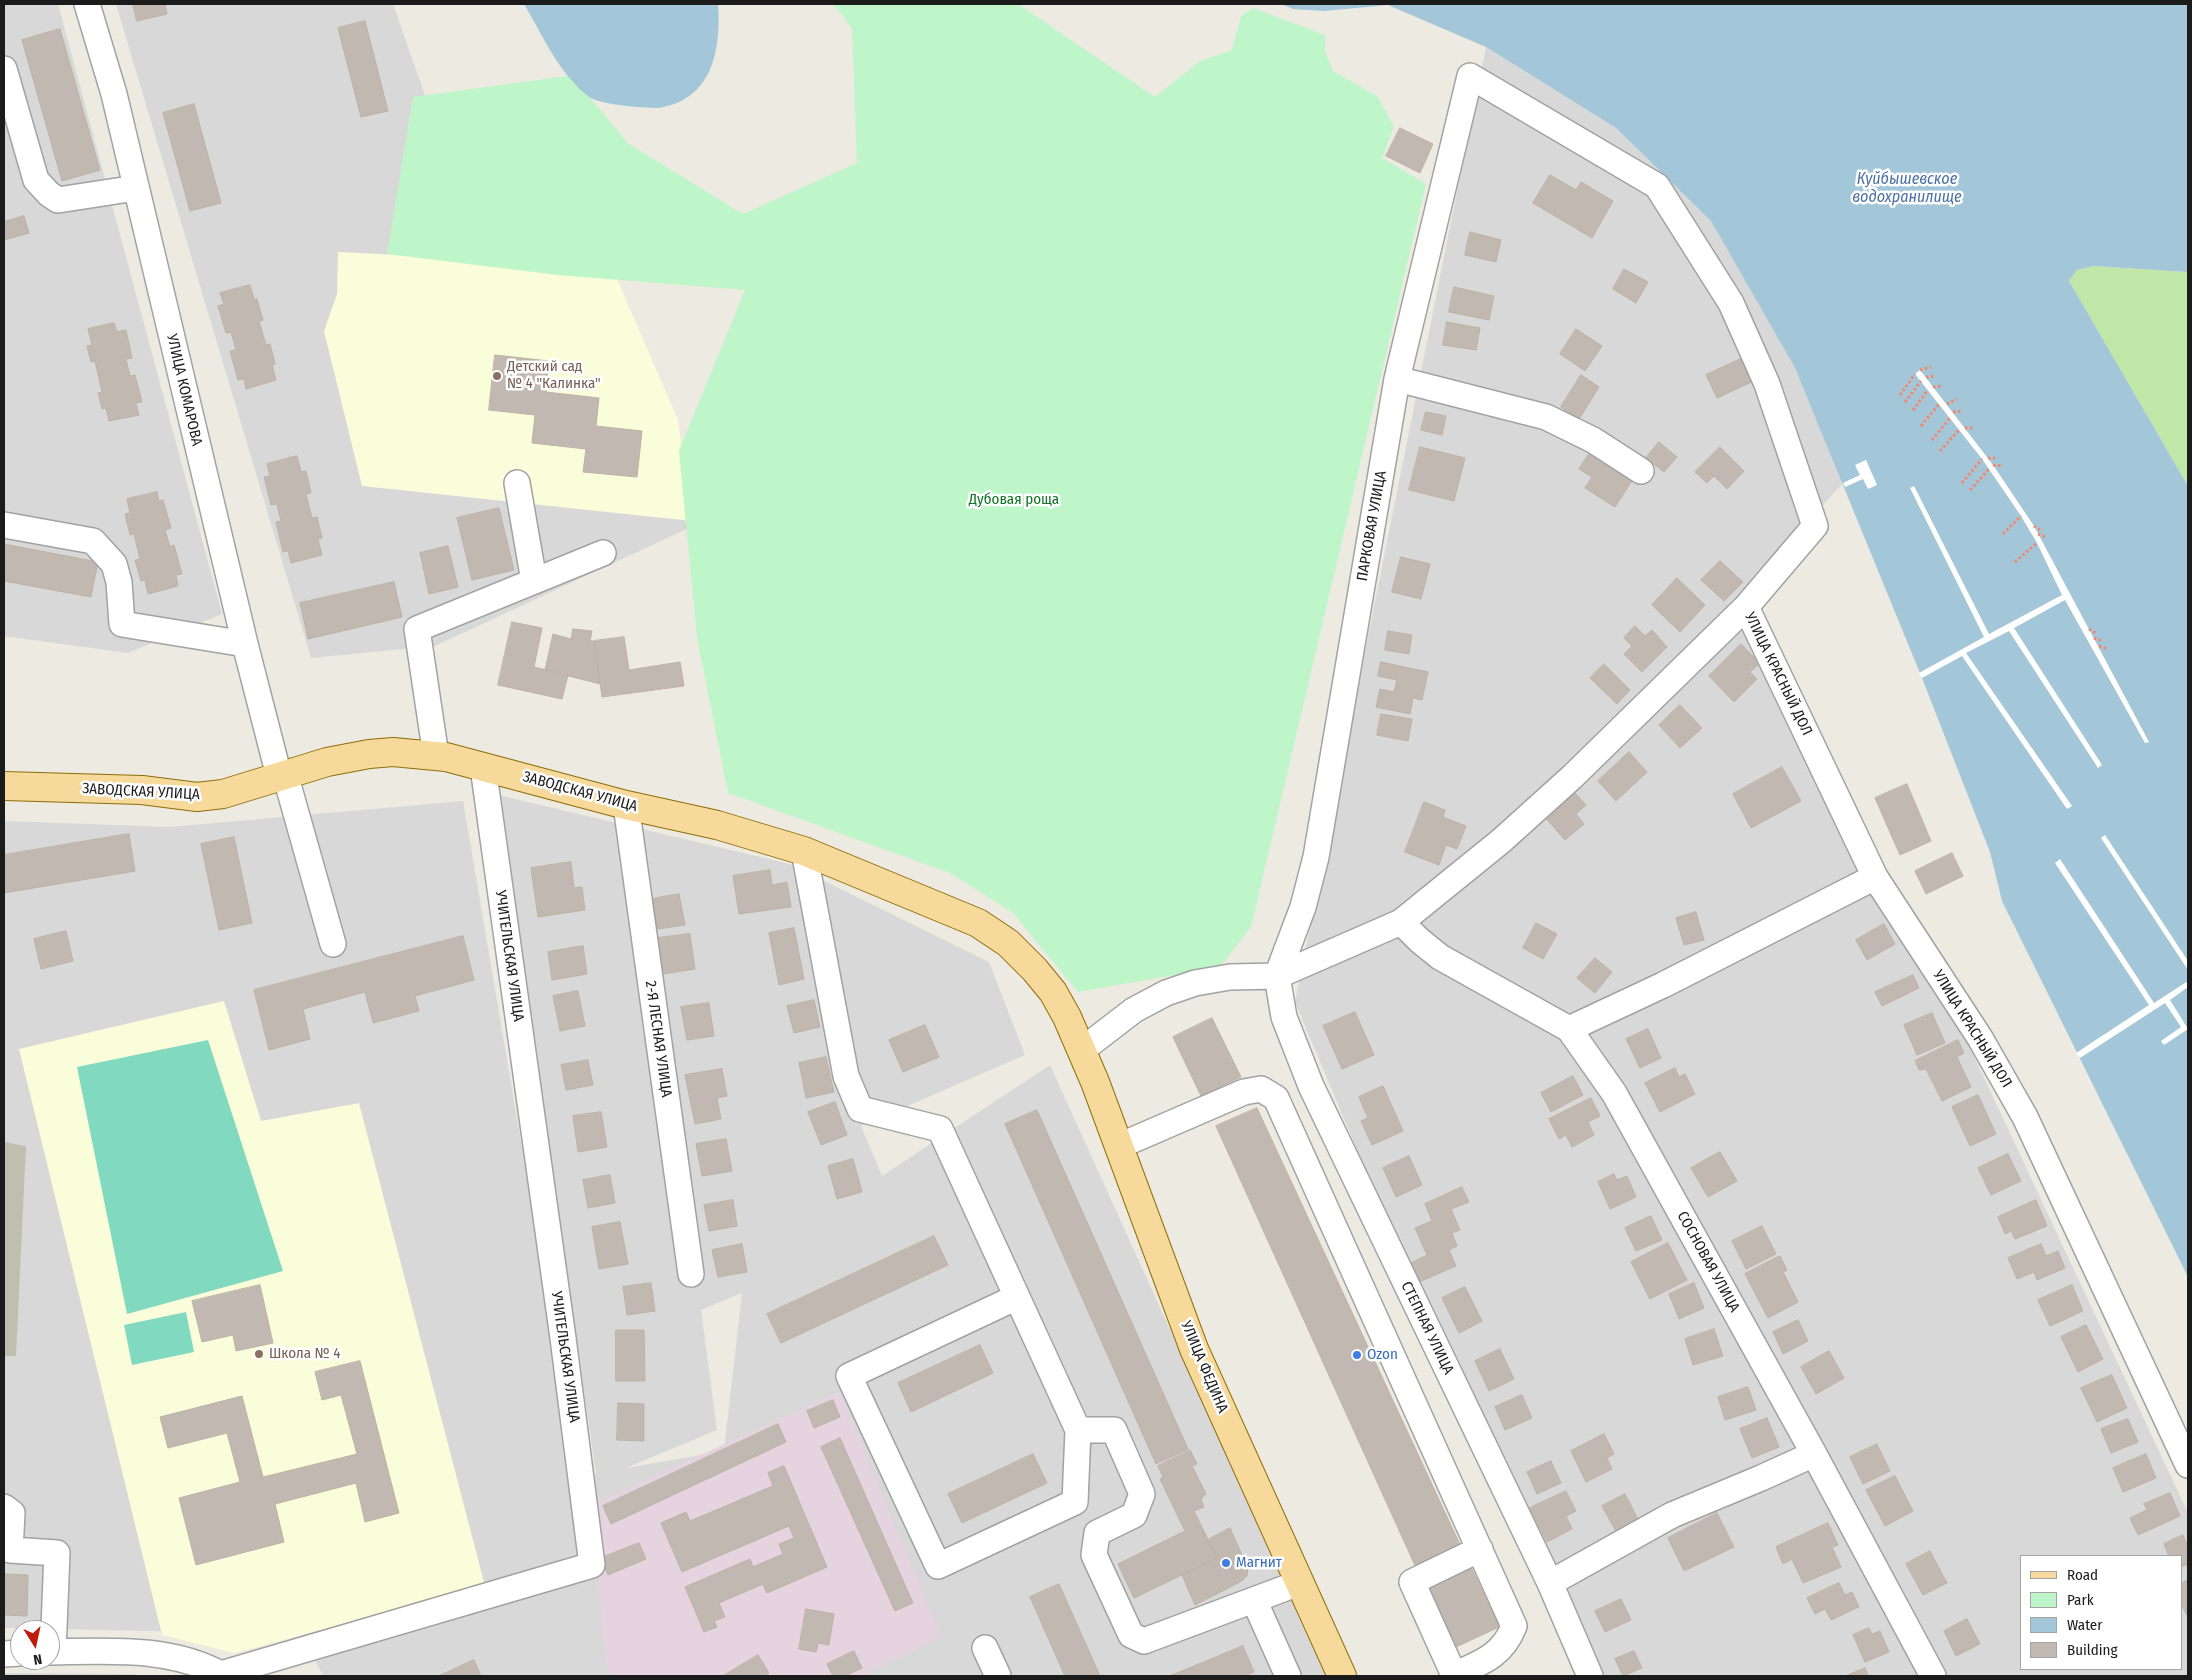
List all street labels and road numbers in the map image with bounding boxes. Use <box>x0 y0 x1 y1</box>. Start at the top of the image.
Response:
street label: УЛИЦА КОМАРОВА <box>162 332 206 448</box>
street label: ПАРКОВАЯ УЛИЦА <box>1353 469 1391 583</box>
street label: УЛИЦА КРАСНЫЙ ДОЛ <box>1740 609 1816 739</box>
street label: ЗАВОДСКАЯ УЛИЦА <box>521 768 639 816</box>
street label: ЗАВОДСКАЯ УЛИЦА <box>82 780 200 804</box>
street label: УЧИТЕЛЬСКАЯ УЛИЦА <box>491 889 527 1023</box>
street label: УЛИЦА КРАСНЫЙ ДОЛ <box>1929 967 2015 1091</box>
street label: 2-Я ЛЕСНАЯ УЛИЦА <box>641 980 675 1098</box>
street label: СОСНОВАЯ УЛИЦА <box>1673 1208 1743 1316</box>
street label: СТЕПНАЯ УЛИЦА <box>1397 1279 1457 1377</box>
street label: УЧИТЕЛЬСКАЯ УЛИЦА <box>547 1290 583 1424</box>
street label: УЛИЦА ФЕДИНА <box>1177 1318 1231 1416</box>

